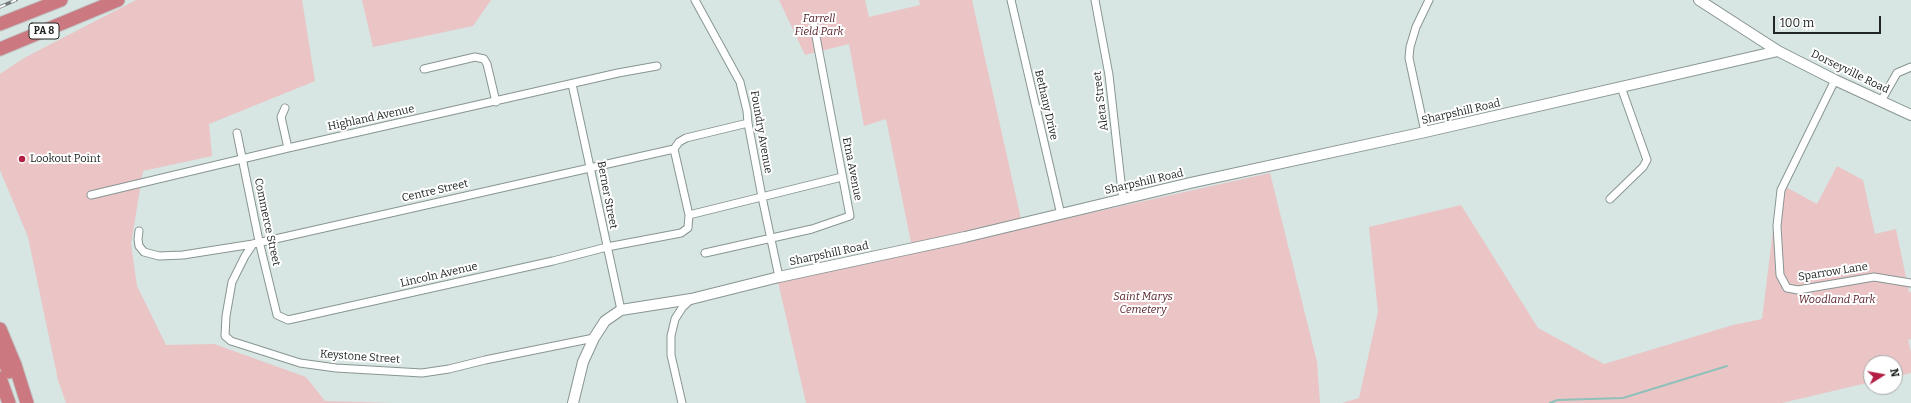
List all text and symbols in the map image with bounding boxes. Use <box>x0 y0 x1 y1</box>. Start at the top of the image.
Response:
scale bar <box>1775 8 1883 34</box>
park label: Farrell Field Park <box>794 12 844 38</box>
text: 100 m <box>1780 16 1814 30</box>
road number: PA 8 <box>29 23 59 39</box>
street label: Dorseyville Road <box>1809 47 1891 97</box>
street label: Bethany Drive <box>1032 69 1060 141</box>
street label: Aleta Street <box>1091 70 1111 132</box>
street label: Foundry Avenue <box>747 89 775 175</box>
street label: Sharpshill Road <box>1420 97 1502 127</box>
street label: Highland Avenue <box>326 102 416 134</box>
street label: Etna Avenue <box>839 136 865 202</box>
place label: Lookout Point <box>30 152 101 166</box>
marker: Lookout Point <box>17 154 27 164</box>
street label: Berner Street <box>594 160 620 230</box>
street label: Sharpshill Road <box>1103 167 1185 197</box>
street label: Commerce Street <box>251 177 283 267</box>
street label: Centre Street <box>401 177 469 205</box>
street label: Sharpshill Road <box>788 239 870 269</box>
street label: Lincoln Avenue <box>399 260 479 290</box>
street label: Sparrow Lane <box>1797 260 1869 284</box>
park label: Saint Marys Cemetery <box>1113 290 1173 316</box>
park label: Woodland Park <box>1799 293 1875 307</box>
street label: Keystone Street <box>319 348 401 366</box>
north arrow <box>1863 355 1903 395</box>
text: N <box>1887 367 1901 378</box>

